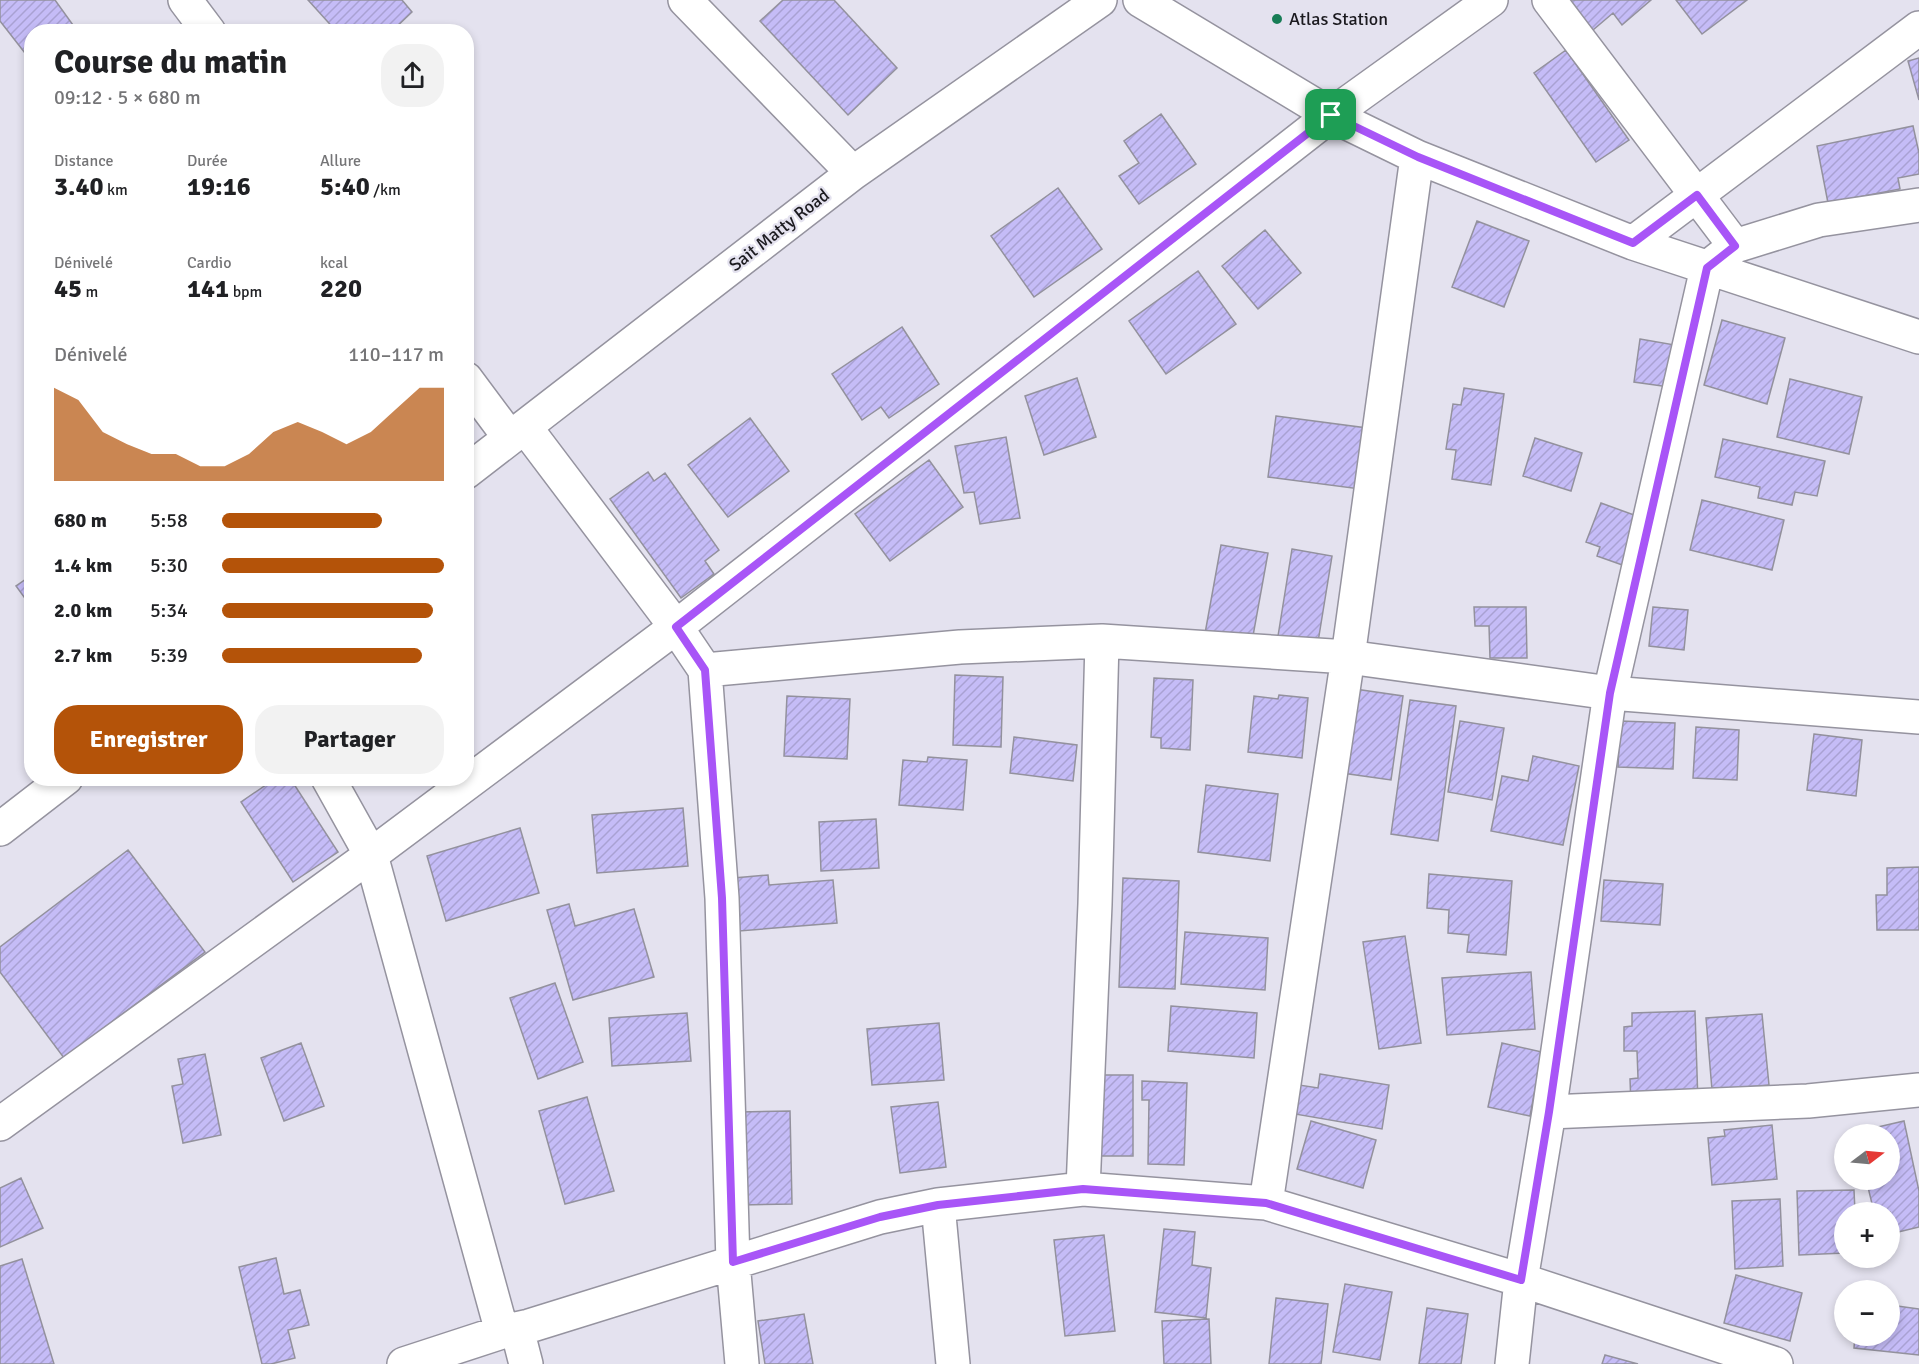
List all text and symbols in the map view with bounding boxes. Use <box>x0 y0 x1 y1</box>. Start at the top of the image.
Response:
place label: Atlas Station <box>1289 8 1388 30</box>
marker: Atlas Station <box>1270 12 1284 26</box>
text: Course du matin <box>54 42 287 83</box>
button: share <box>381 44 444 107</box>
text: 09:12 · 5 × 680 m <box>54 85 201 110</box>
pin <box>1305 89 1356 140</box>
icon: arrive <box>1314 98 1347 131</box>
text: Distance <box>54 151 114 171</box>
text: Durée <box>187 151 228 171</box>
text: Allure <box>320 151 361 171</box>
text: 3.40 <box>54 171 104 203</box>
text: 19:16 <box>187 171 251 203</box>
text: 5:40 <box>320 171 370 203</box>
text: km <box>104 180 128 200</box>
text: /km <box>370 180 401 200</box>
street label: Sait Matty Road <box>724 184 834 276</box>
text: Dénivelé <box>54 253 113 273</box>
text: Cardio <box>187 253 232 273</box>
text: kcal <box>320 253 348 273</box>
text: 45 <box>54 273 82 305</box>
text: 141 <box>187 273 229 305</box>
text: 220 <box>320 273 362 305</box>
text: m <box>82 282 98 302</box>
text: bpm <box>229 282 262 302</box>
text: Dénivelé <box>54 342 128 367</box>
text: 110–117 m <box>348 342 444 367</box>
text: 680 m <box>54 508 107 533</box>
text: 5:58 <box>150 508 188 533</box>
text: 1.4 km <box>54 553 112 578</box>
text: 5:30 <box>150 553 188 578</box>
text: 2.0 km <box>54 598 112 623</box>
text: 5:34 <box>150 598 188 623</box>
text: 2.7 km <box>54 643 112 668</box>
text: 5:39 <box>150 643 188 668</box>
button: Enregistrer <box>54 705 243 774</box>
button: Partager <box>255 705 444 774</box>
north arrow <box>1834 1124 1900 1190</box>
map controls <box>1834 1124 1900 1346</box>
button: + <box>1834 1202 1900 1268</box>
button: − <box>1834 1280 1900 1346</box>

